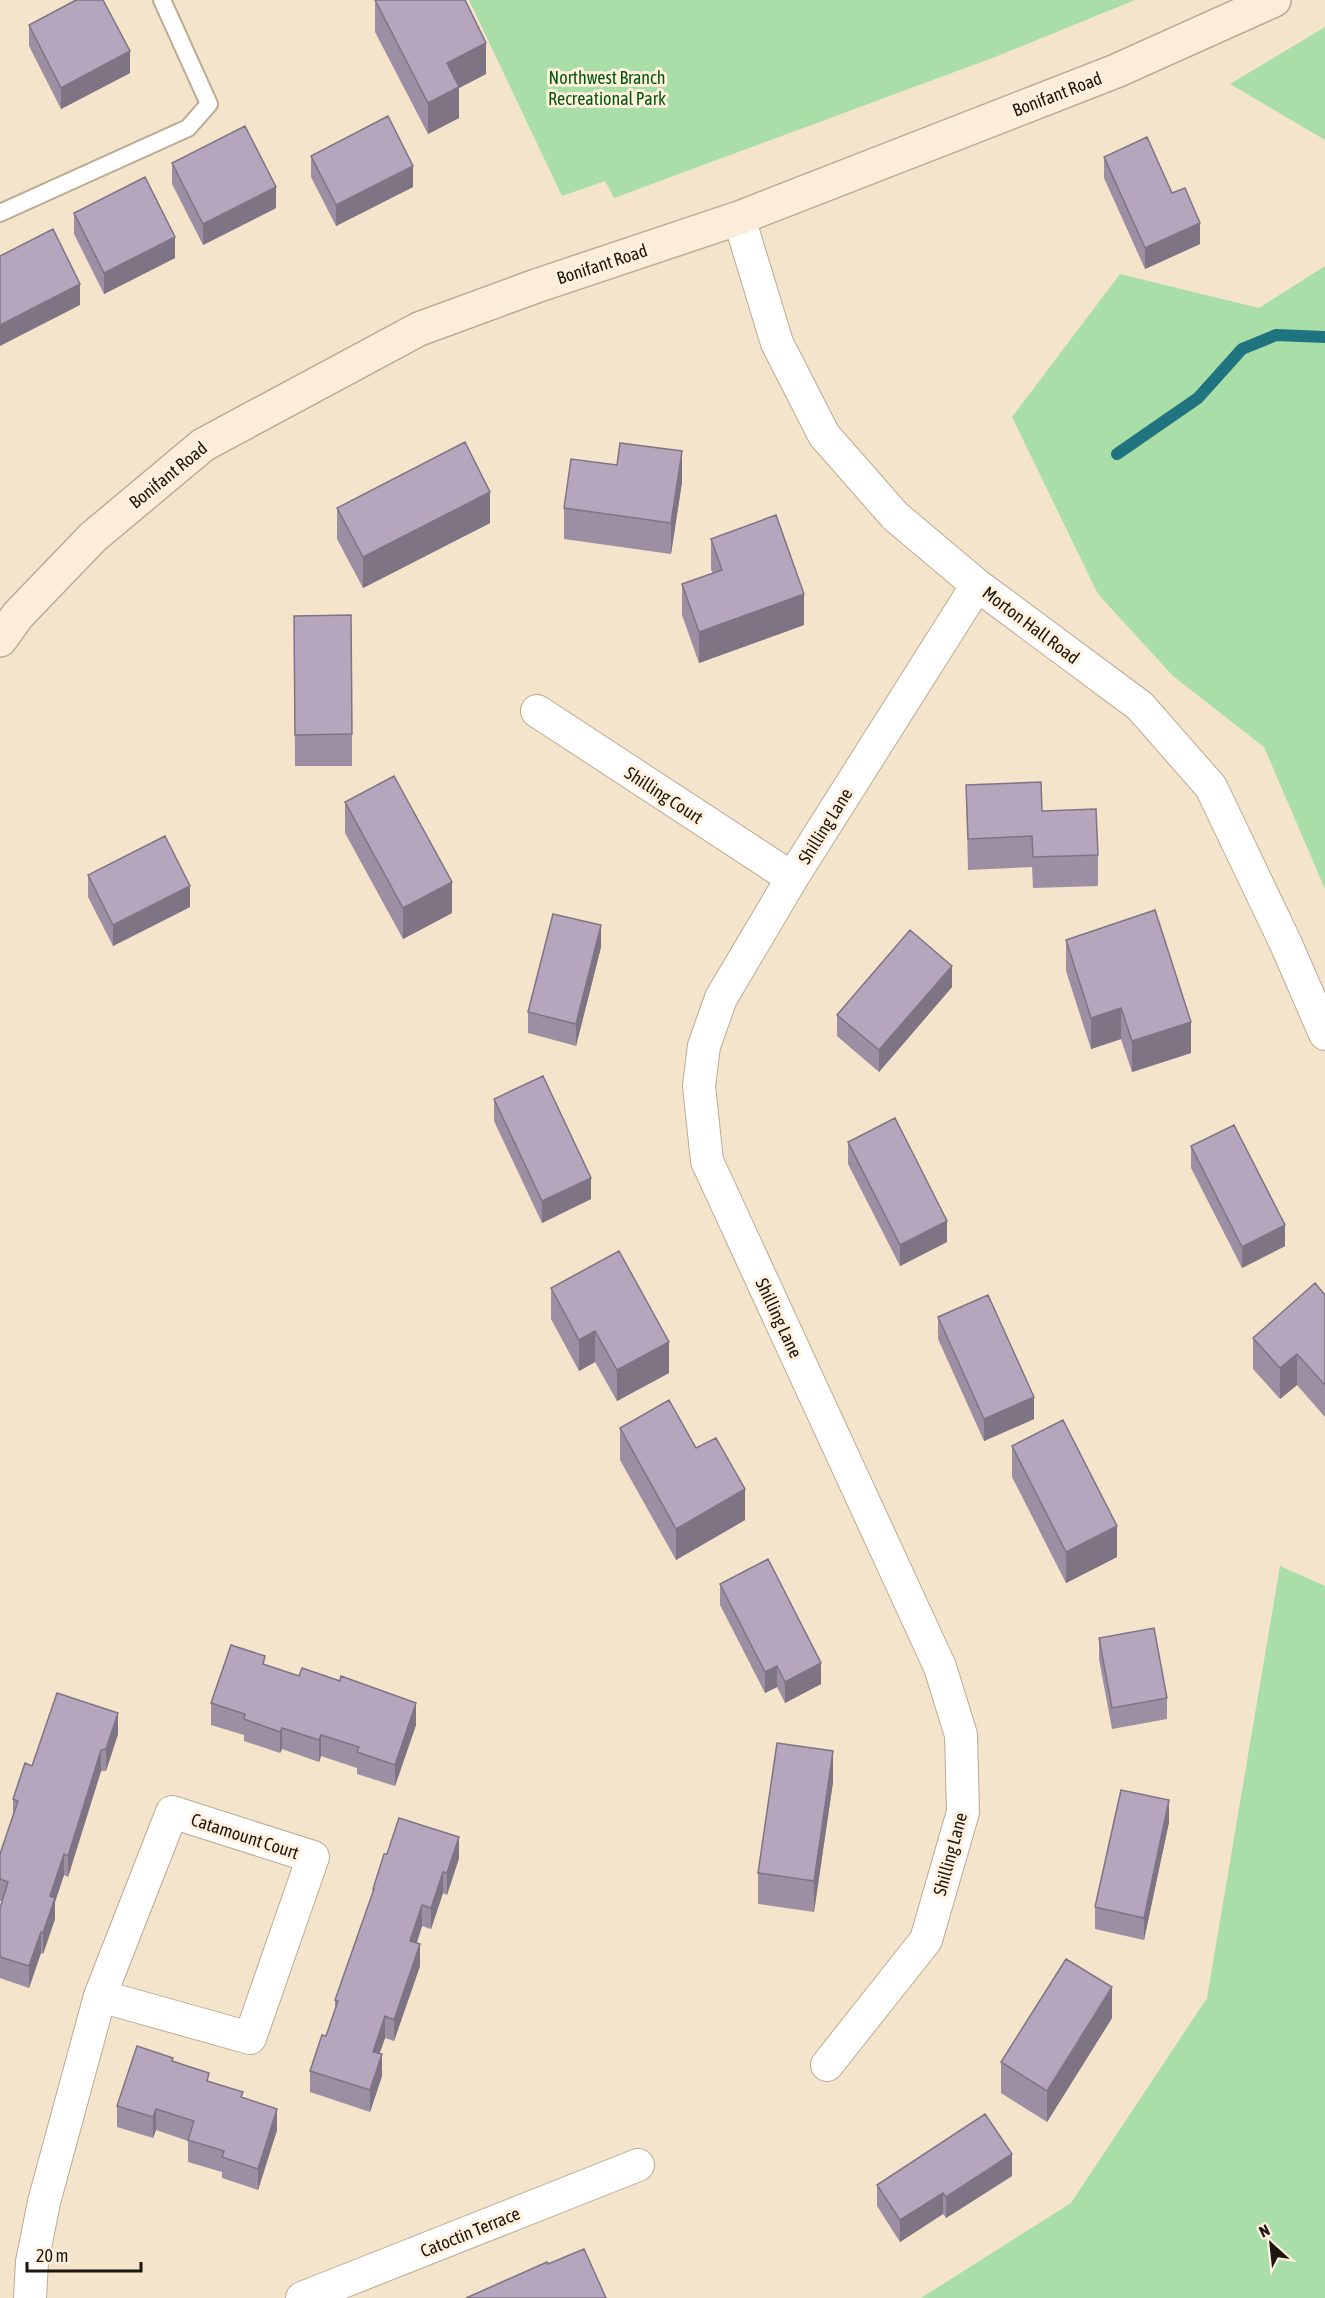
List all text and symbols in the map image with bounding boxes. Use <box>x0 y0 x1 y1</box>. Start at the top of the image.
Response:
park label: Northwest Branch Recreational Park <box>548 67 666 109</box>
street label: Bonifant Road <box>1009 67 1105 121</box>
street label: Bonifant Road <box>554 239 650 289</box>
street label: Bonifant Road <box>125 437 211 513</box>
street label: Morton Hall Road <box>979 582 1083 668</box>
street label: Shilling Court <box>621 762 707 828</box>
street label: Shilling Lane <box>793 784 857 868</box>
street label: Shilling Lane <box>751 1275 807 1361</box>
street label: Catamount Court <box>188 1809 302 1863</box>
street label: Shilling Lane <box>929 1810 971 1898</box>
street label: Catoctin Terrace <box>417 2202 523 2262</box>
north arrow <box>1241 2214 1301 2274</box>
text: N <box>1256 2220 1272 2241</box>
scale bar <box>27 2235 141 2273</box>
text: 20 m <box>36 2245 68 2266</box>

